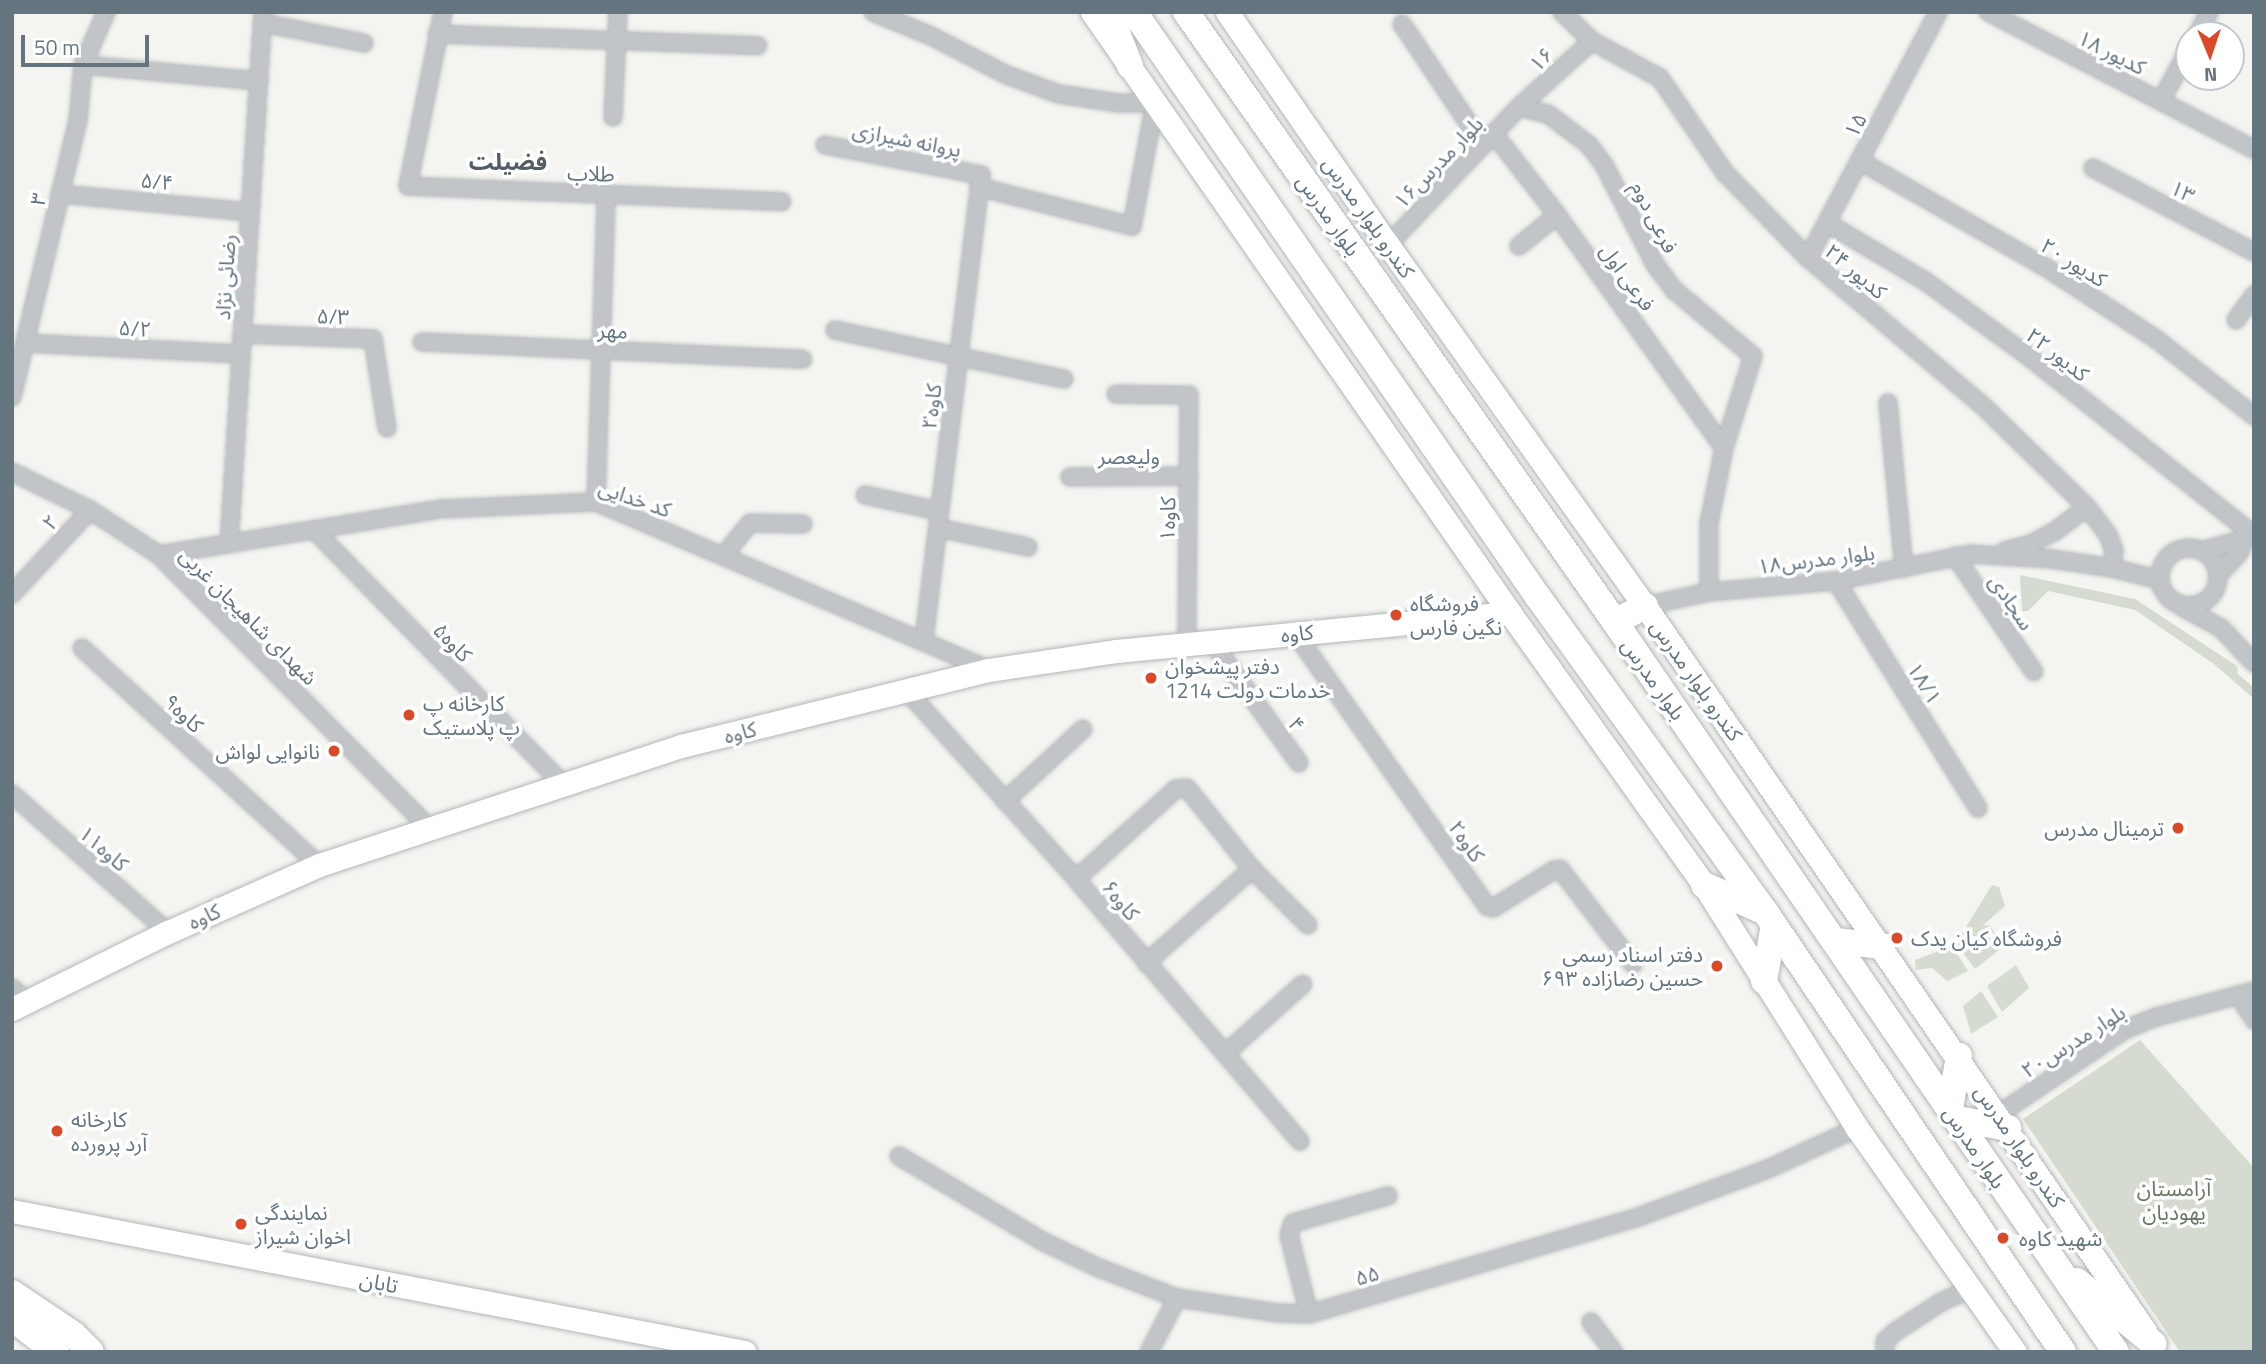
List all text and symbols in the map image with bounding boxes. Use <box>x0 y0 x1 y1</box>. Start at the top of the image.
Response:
scale bar <box>24 21 152 65</box>
north arrow <box>2175 21 2245 91</box>
street label: کدیور ۱۸ <box>2074 24 2150 80</box>
text: 50 m <box>34 31 80 63</box>
street label: ۱۶ <box>1524 42 1558 76</box>
text: N <box>2204 61 2218 90</box>
street label: ۱۵ <box>1838 108 1872 142</box>
street label: بلوار مدرس۱۶ <box>1388 111 1488 213</box>
street label: پروانه شیرازی <box>851 116 963 162</box>
district label: فضیلت <box>469 148 547 176</box>
street label: کندرو بلوار مدرس <box>1318 151 1420 283</box>
street label: طلاب <box>567 160 615 186</box>
street label: ۵/۴ <box>139 167 175 195</box>
street label: بلوار مدرس <box>1292 169 1366 261</box>
street label: ۱۳ <box>2166 174 2200 208</box>
street label: فرعی دوم <box>1626 177 1684 257</box>
street label: ۳ <box>24 190 52 208</box>
street label: کدیور ۲۰ <box>2037 232 2111 292</box>
street label: رضائی نژاد <box>209 233 241 321</box>
street label: کدیور ۲۴ <box>1820 238 1892 304</box>
street label: فرعی اول <box>1595 239 1661 315</box>
street label: ۵/۳ <box>316 303 350 329</box>
street label: ۵/۲ <box>118 315 152 341</box>
street label: مهر <box>597 317 629 343</box>
street label: کدیور ۲۲ <box>2022 322 2094 386</box>
street label: کاوه۳ <box>916 382 946 430</box>
street label: ولیعصر <box>1098 443 1160 469</box>
street label: کد خدایی <box>596 474 674 522</box>
street label: کاوه۱ <box>1154 496 1180 542</box>
street label: ۲ <box>37 509 63 535</box>
street label: بلوار مدرس۱۸ <box>1756 539 1876 579</box>
street label: شهدای شاهیجان غربی <box>175 542 323 690</box>
street label: سجادی <box>1984 569 2040 635</box>
place label: فروشگاه نگین فارس <box>1410 590 1502 640</box>
marker: فروشگاه نگین فارس <box>1388 607 1404 623</box>
street label: کندرو بلوار مدرس <box>1646 614 1748 746</box>
street label: کاوه۵ <box>428 617 478 667</box>
street label: کاوه <box>1279 619 1315 647</box>
street label: بلوار مدرس <box>1617 633 1691 725</box>
place label: دفتر پیشخوان خدمات دولت 1214 <box>1165 653 1331 703</box>
street label: ۱۸/۱ <box>1902 657 1948 709</box>
marker: دفتر پیشخوان خدمات دولت 1214 <box>1143 670 1159 686</box>
street label: کاوه۹ <box>159 689 209 737</box>
place label: کارخانه پ پ پلاستیک <box>423 690 520 740</box>
marker: کارخانه پ پ پلاستیک <box>401 707 417 723</box>
street label: ۴ <box>1283 712 1311 736</box>
street label: کاوه <box>721 716 759 748</box>
place label: نانوایی لواش <box>216 738 320 764</box>
marker: نانوایی لواش <box>326 743 342 759</box>
street label: کاوه۲ <box>1444 815 1490 867</box>
place label: ترمینال مدرس <box>2044 815 2164 841</box>
street label: کاوه۱۱ <box>74 820 134 876</box>
marker: ترمینال مدرس <box>2170 820 2186 836</box>
street label: کاوه۶ <box>1097 875 1145 925</box>
street label: کاوه <box>184 898 224 934</box>
place label: فروشگاه کیان یدک <box>1911 925 2062 951</box>
marker: فروشگاه کیان یدک <box>1889 930 1905 946</box>
place label: دفتر اسناد رسمی ۶۹۳ حسین رضازاده <box>1541 941 1703 991</box>
marker: دفتر اسناد رسمی ۶۹۳ حسین رضازاده <box>1709 958 1725 974</box>
street label: بلوار مدرس۲۰ <box>2016 999 2130 1083</box>
street label: کندرو بلوار مدرس <box>1970 1080 2070 1212</box>
street label: بلوار مدرس <box>1938 1101 2012 1193</box>
place label: کارخانه آرد پرورده <box>71 1106 147 1156</box>
marker: کارخانه آرد پرورده <box>49 1123 65 1139</box>
park label: آرامستان یهودیان <box>2137 1175 2211 1225</box>
place label: نمایندگی اخوان شیراز <box>255 1199 351 1249</box>
marker: نمایندگی اخوان شیراز <box>233 1216 249 1232</box>
place label: شهید کاوه <box>2019 1225 2102 1251</box>
marker: شهید کاوه <box>1993 1228 2013 1248</box>
street label: ۵۵ <box>1352 1260 1382 1290</box>
street label: تابان <box>358 1266 400 1298</box>

